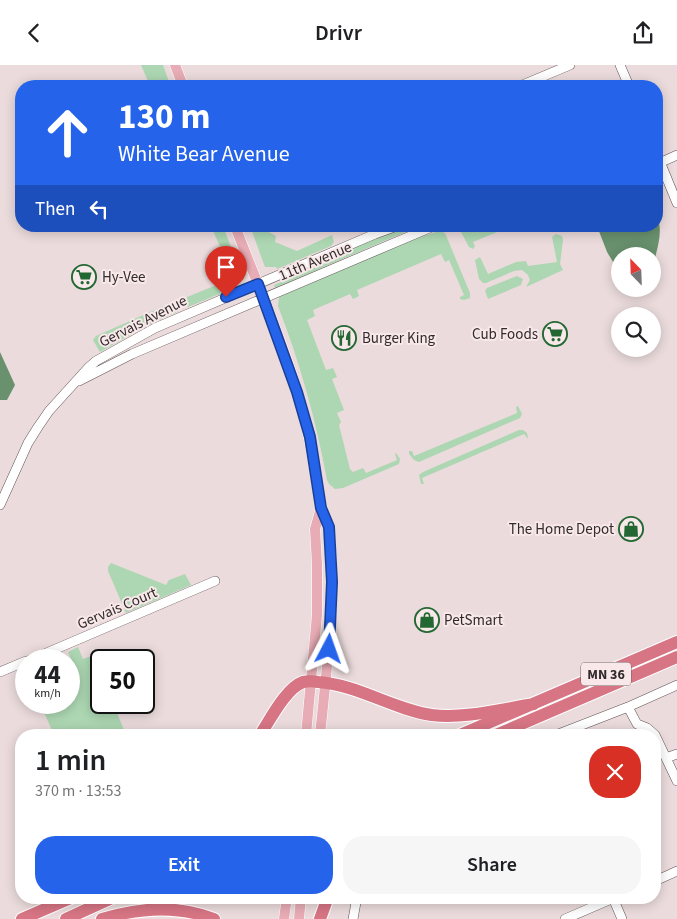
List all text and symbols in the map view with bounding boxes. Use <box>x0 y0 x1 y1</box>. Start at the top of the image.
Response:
text: Drivr <box>315 17 362 49</box>
icon: back <box>20 19 48 47</box>
icon: share <box>629 19 657 47</box>
text: 130 m <box>118 92 210 142</box>
icon: ahead <box>35 100 100 165</box>
text: White Bear Avenue <box>118 138 290 170</box>
icon: left <box>85 195 113 223</box>
text: Then <box>35 196 75 223</box>
street label: 11th Avenue <box>275 237 355 286</box>
pin <box>205 246 247 297</box>
north arrow <box>611 247 661 297</box>
map controls <box>611 247 661 357</box>
icon: arrive <box>212 253 240 281</box>
supermarket icon: Hy-Vee <box>71 264 97 290</box>
place label: Hy-Vee <box>102 267 146 288</box>
street label: Gervais Avenue <box>96 290 191 353</box>
button: search <box>611 307 661 357</box>
supermarket icon: Cub Foods <box>542 321 568 347</box>
place label: Cub Foods <box>472 324 538 345</box>
restaurant icon: Burger King <box>331 325 357 351</box>
place label: Burger King <box>362 328 436 349</box>
shop icon: The Home Depot <box>618 516 644 542</box>
place label: The Home Depot <box>509 519 614 540</box>
street label: Gervais Court <box>74 582 160 635</box>
shop icon: PetSmart <box>414 607 440 633</box>
place label: PetSmart <box>444 610 503 631</box>
position arrow <box>302 622 354 674</box>
speed limit sign: 50 <box>90 649 155 714</box>
text: 44 <box>34 657 61 693</box>
road number: MN 36 <box>581 663 631 685</box>
text: km/h <box>34 685 61 702</box>
text: 1 min <box>35 739 106 782</box>
button: close <box>589 746 641 798</box>
text: 370 m · 13:53 <box>35 780 122 802</box>
button: Exit <box>35 836 333 894</box>
button: Share <box>343 836 641 894</box>

